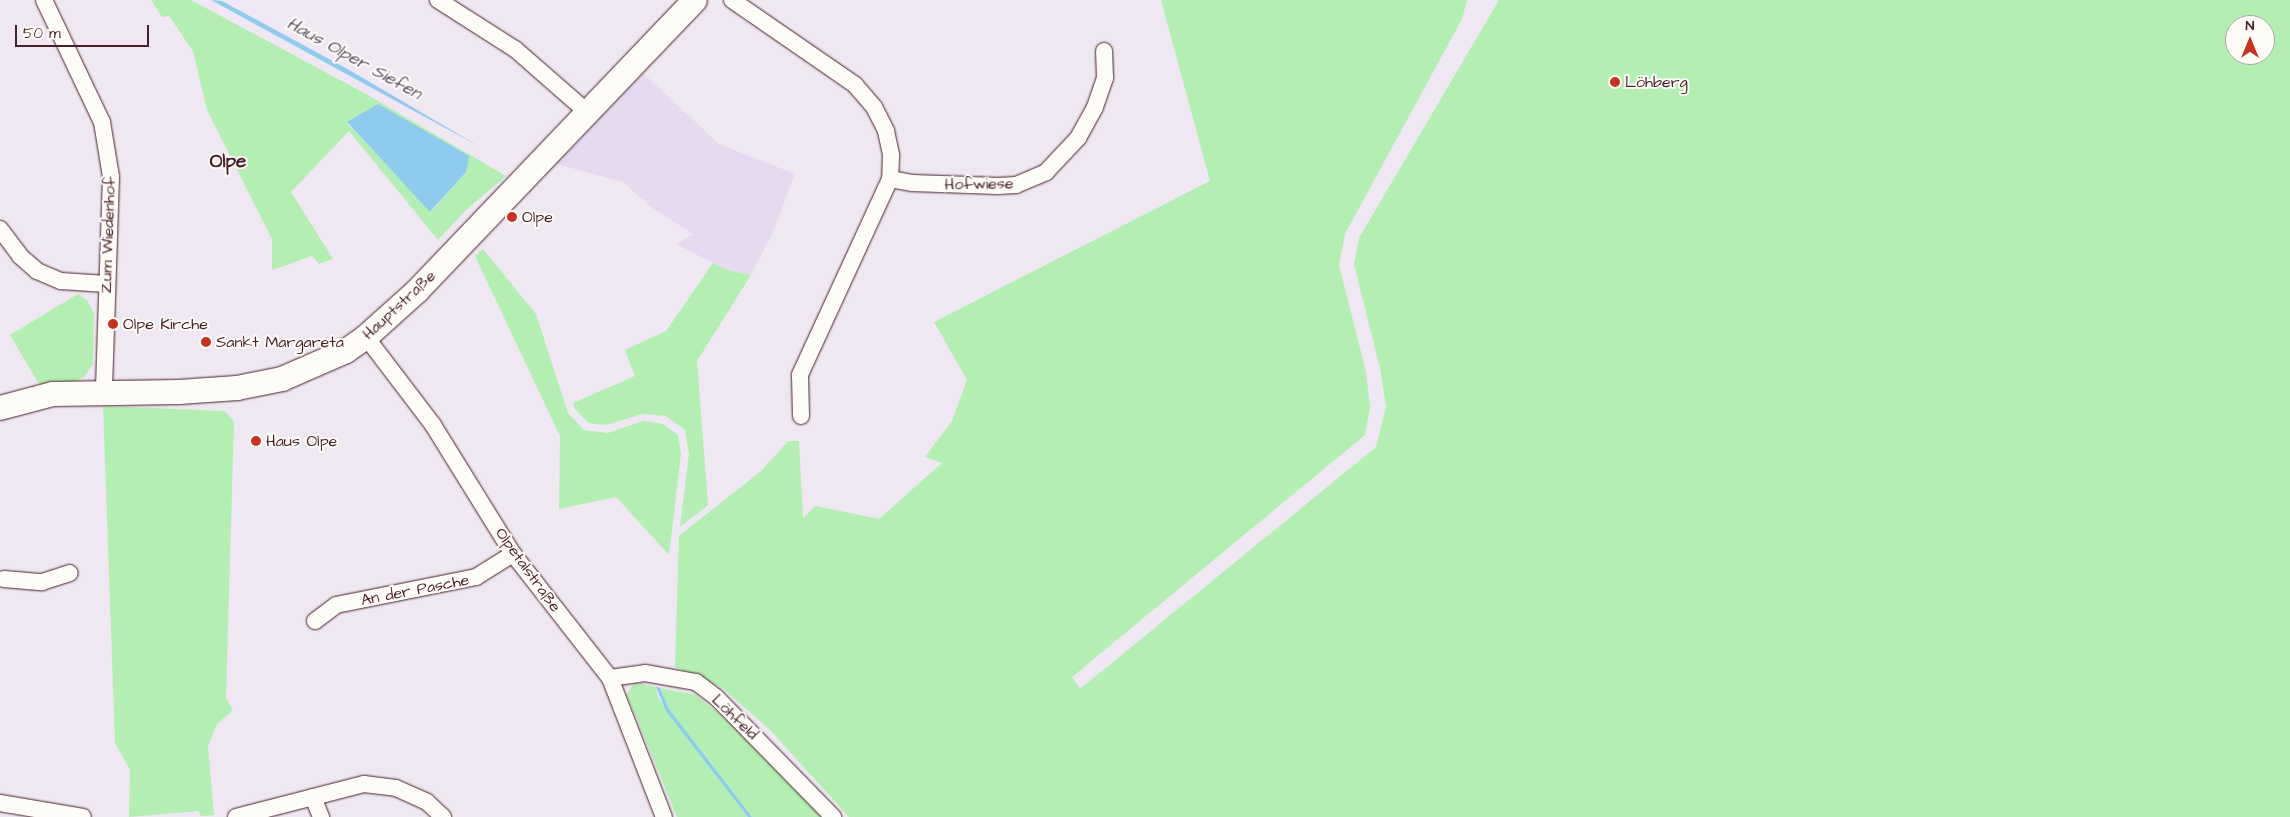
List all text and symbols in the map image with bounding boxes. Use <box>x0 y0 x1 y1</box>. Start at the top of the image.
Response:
water label: Haus Olper Siefen <box>283 13 425 105</box>
scale bar <box>18 15 151 47</box>
north arrow <box>2225 15 2275 65</box>
text: N <box>2246 16 2254 36</box>
text: 50 m <box>23 23 61 44</box>
place label: Löhberg <box>1625 72 1688 92</box>
marker: Löhberg <box>1609 76 1621 88</box>
district label: Olpe <box>210 151 246 173</box>
street label: Hofwiese <box>944 174 1014 194</box>
street label: Zum Wiedenhof <box>96 176 120 294</box>
place label: Olpe <box>522 207 553 227</box>
marker: Olpe <box>506 211 518 223</box>
street label: Hauptstraße <box>359 266 439 344</box>
place label: Olpe Kirche <box>123 314 208 334</box>
marker: Olpe Kirche <box>107 318 119 330</box>
place label: Sankt Margareta <box>216 332 344 352</box>
marker: Sankt Margareta <box>200 336 212 348</box>
place label: Haus Olpe <box>266 431 337 451</box>
marker: Haus Olpe <box>250 435 262 447</box>
street label: Olpetalstraße <box>491 524 565 616</box>
street label: An der Pasche <box>359 570 471 610</box>
street label: Löhfeld <box>708 690 762 744</box>

